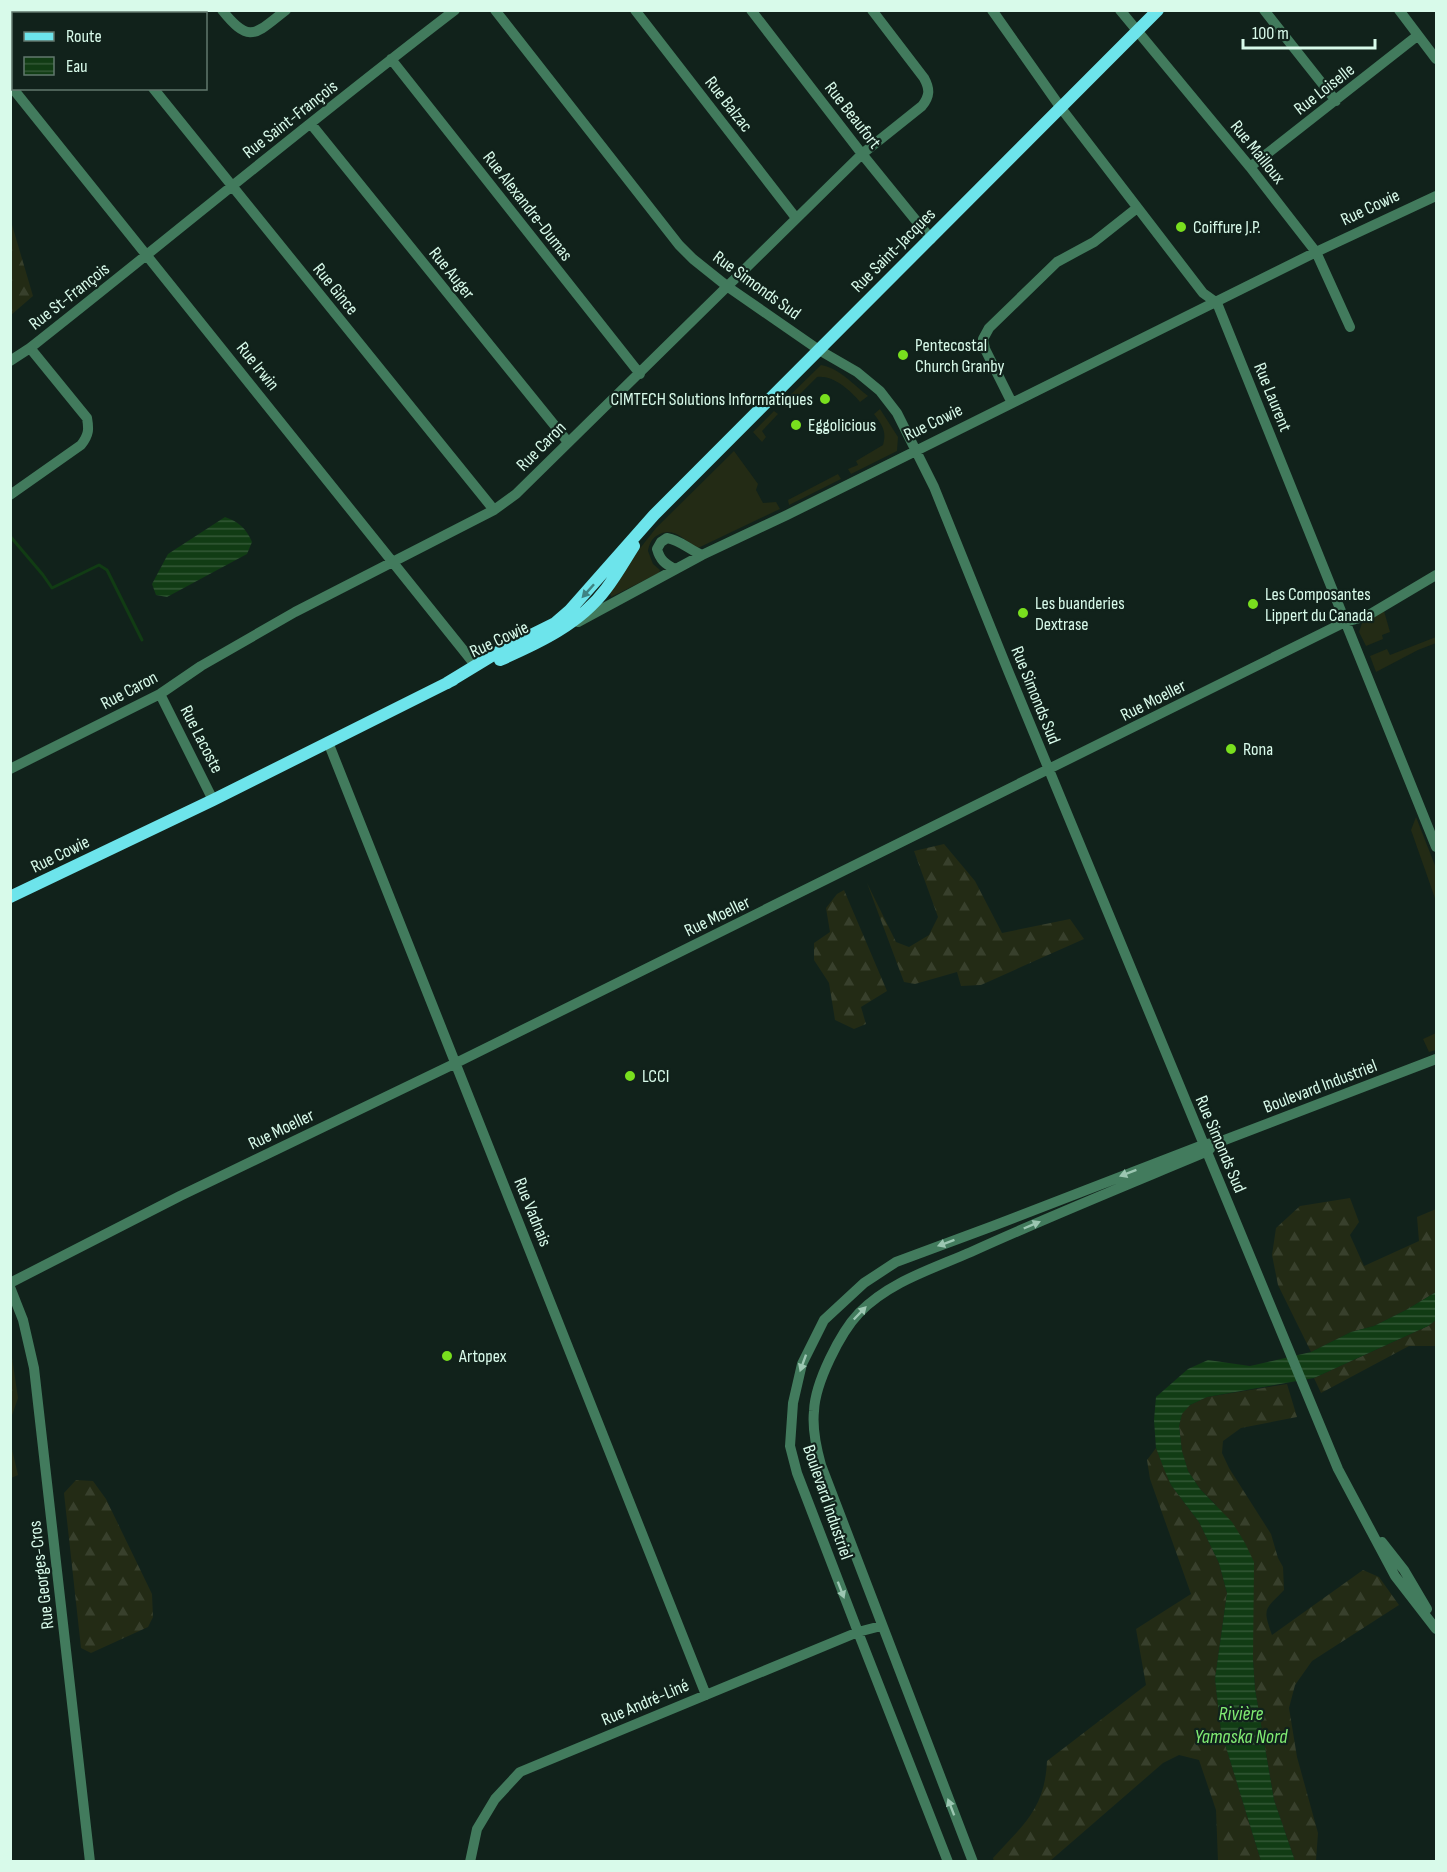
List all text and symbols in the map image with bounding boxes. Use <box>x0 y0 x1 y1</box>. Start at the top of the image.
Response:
legend <box>12 12 207 90</box>
scale bar <box>1243 12 1375 50</box>
text: 100 m <box>1252 23 1289 44</box>
text: Route <box>66 26 102 47</box>
text: Eau <box>66 56 88 77</box>
street label: Rue Loiselle <box>1290 59 1359 119</box>
street label: Rue Balzac <box>700 72 757 136</box>
street label: Rue Saint-François <box>239 76 342 163</box>
street label: Rue Beaufort <box>820 78 885 153</box>
street label: Rue Mailloux <box>1226 116 1290 188</box>
street label: Rue Alexandre-Dumas <box>478 147 577 265</box>
street label: Rue Cowie <box>1337 185 1403 230</box>
street label: Rue Saint-Jacques <box>847 204 940 297</box>
place label: Coiffure J.P. <box>1193 217 1261 238</box>
marker: Coiffure J.P. <box>1174 220 1188 234</box>
street label: Rue Auger <box>424 243 479 304</box>
street label: Rue Simonds Sud <box>709 247 805 324</box>
street label: Rue St-François <box>25 258 114 334</box>
street label: Rue Gince <box>308 259 363 319</box>
place label: Pentecostal Church Granby <box>915 335 1004 377</box>
street label: Rue Irwin <box>232 338 283 395</box>
marker: Pentecostal Church Granby <box>896 348 910 362</box>
street label: Rue Laurent <box>1249 360 1296 435</box>
place label: CIMTECH Solutions Informatiques <box>611 389 813 410</box>
marker: CIMTECH Solutions Informatiques <box>818 392 832 406</box>
street label: Rue Cowie <box>900 399 966 446</box>
place label: Eggolicious <box>808 415 876 436</box>
street label: Rue Caron <box>512 417 570 475</box>
marker: Eggolicious <box>789 418 803 432</box>
one-way arrow <box>582 583 595 598</box>
place label: Les Composantes Lippert du Canada <box>1265 584 1373 626</box>
place label: Les buanderies Dextrase <box>1035 593 1125 635</box>
marker: Les Composantes Lippert du Canada <box>1246 597 1260 611</box>
marker: Les buanderies Dextrase <box>1016 606 1030 620</box>
street label: Rue Cowie <box>466 617 532 662</box>
street label: Rue Simonds Sud <box>1006 643 1065 747</box>
street label: Rue Caron <box>97 667 161 714</box>
street label: Rue Moeller <box>1117 675 1189 726</box>
street label: Rue Lacoste <box>176 702 228 777</box>
place label: Rona <box>1243 739 1273 760</box>
marker: Rona <box>1224 742 1238 756</box>
street label: Rue Cowie <box>27 831 93 878</box>
street label: Rue Moeller <box>681 892 753 941</box>
street label: Boulevard Industriel <box>1261 1055 1380 1118</box>
place label: LCCI <box>642 1066 669 1087</box>
marker: LCCI <box>623 1069 637 1083</box>
street label: Rue Simonds Sud <box>1191 1093 1250 1196</box>
street label: Rue Moeller <box>245 1105 317 1154</box>
one-way arrow <box>1119 1169 1137 1179</box>
street label: Rue Vadnais <box>509 1175 556 1250</box>
one-way arrow <box>1024 1220 1042 1230</box>
one-way arrow <box>937 1239 955 1249</box>
one-way arrow <box>853 1306 867 1321</box>
place label: Artopex <box>458 1346 507 1367</box>
marker: Artopex <box>440 1349 454 1363</box>
one-way arrow <box>798 1354 808 1372</box>
street label: Boulevard Industriel <box>798 1442 857 1562</box>
street label: Rue Georges-Cros <box>24 1519 59 1630</box>
one-way arrow <box>837 1581 847 1599</box>
street label: Rue André-Liné <box>598 1675 692 1730</box>
water label: Rivière Yamaska Nord <box>1195 1702 1288 1749</box>
one-way arrow <box>946 1798 955 1816</box>

